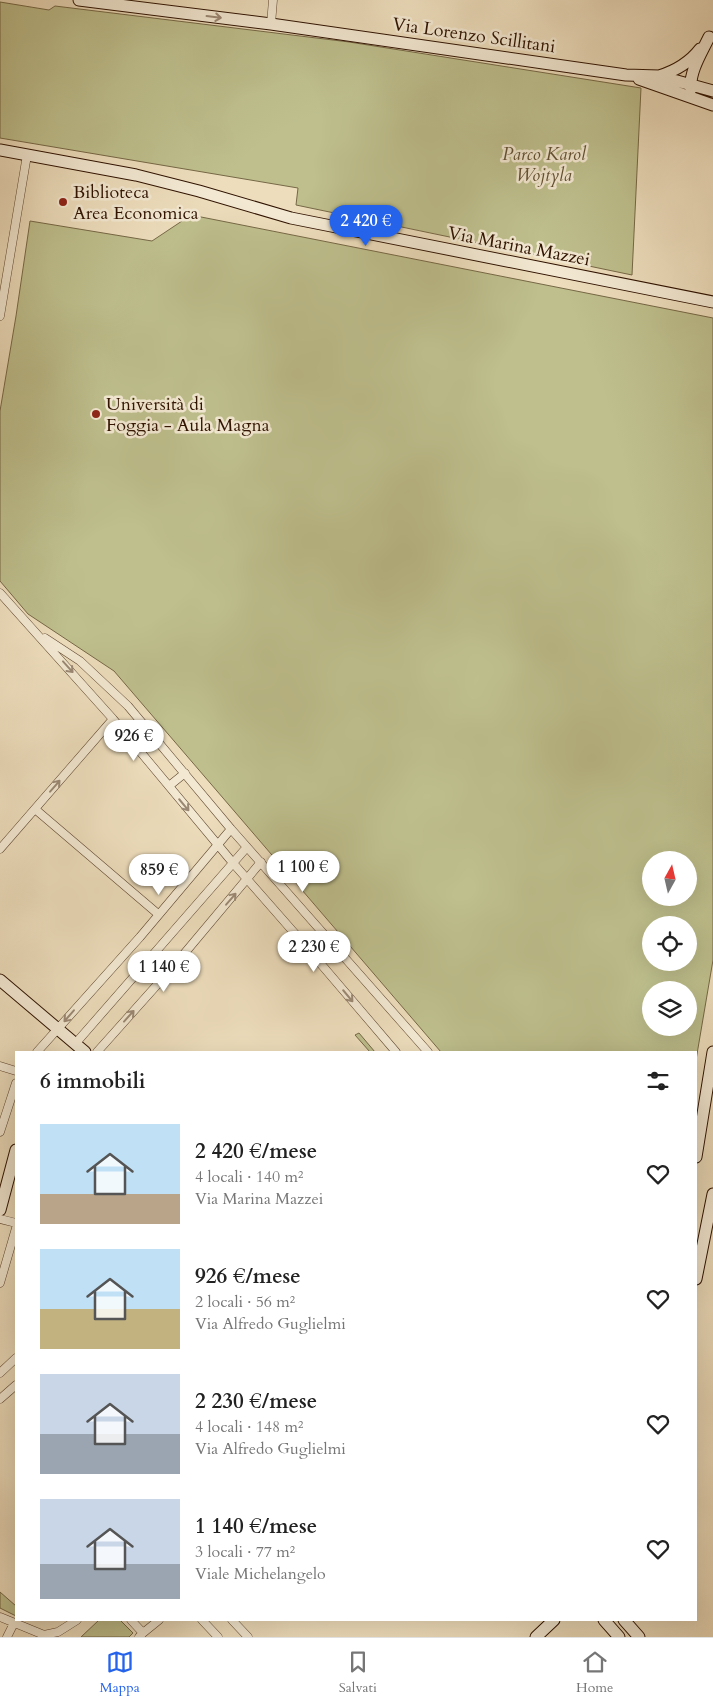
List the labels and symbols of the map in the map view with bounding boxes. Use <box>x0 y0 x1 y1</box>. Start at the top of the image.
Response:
one-way arrow <box>206 12 222 22</box>
street label: Via Lorenzo Scillitani <box>391 12 557 59</box>
park label: Parco Karol Wojtyla <box>502 142 587 188</box>
place label: Biblioteca Area Economica <box>73 180 199 226</box>
marker: Biblioteca Area Economica <box>57 196 69 208</box>
pin: 2 420 € <box>320 204 412 247</box>
street label: Via Marina Mazzei <box>446 220 592 273</box>
place label: Università di Foggia - Aula Magna <box>106 392 270 438</box>
marker: Università di Foggia - Aula Magna <box>90 408 102 420</box>
one-way arrow <box>62 660 73 673</box>
pin: 926 € <box>99 720 169 762</box>
one-way arrow <box>49 779 61 792</box>
one-way arrow <box>178 798 189 811</box>
pin: 1 100 € <box>257 850 349 893</box>
north arrow <box>642 851 698 906</box>
pin: 859 € <box>124 854 194 896</box>
one-way arrow <box>225 893 237 906</box>
pin: 2 230 € <box>268 930 360 973</box>
pin: 1 140 € <box>118 950 210 993</box>
one-way arrow <box>343 990 354 1003</box>
one-way arrow <box>64 1010 75 1023</box>
one-way arrow <box>123 1010 135 1023</box>

